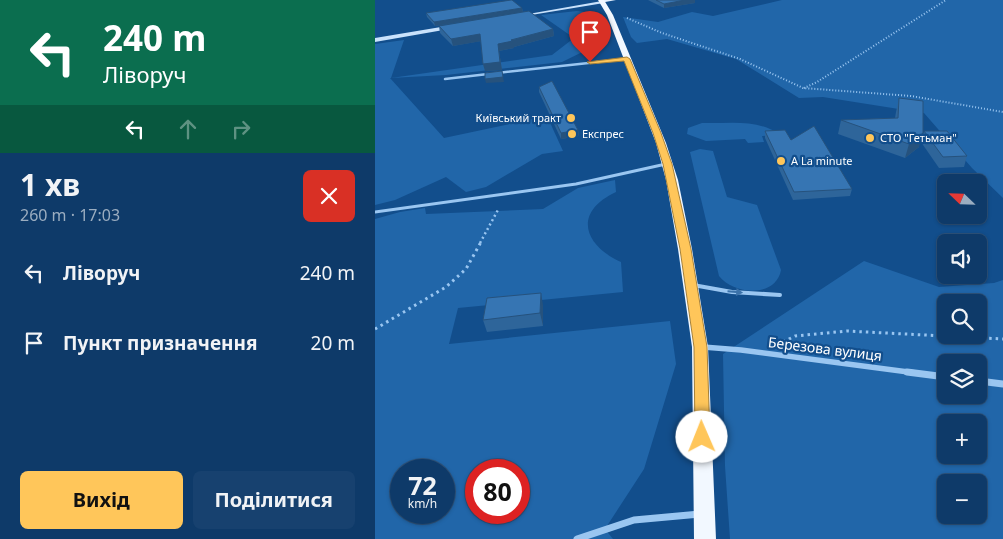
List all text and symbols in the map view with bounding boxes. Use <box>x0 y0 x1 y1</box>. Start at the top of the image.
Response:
pin <box>569 11 611 62</box>
text: 240 m <box>103 14 206 61</box>
icon: arrive <box>576 18 604 46</box>
icon: left <box>20 20 85 85</box>
text: Ліворуч <box>103 59 186 89</box>
place label: Київський тракт <box>476 110 561 125</box>
marker: Київський тракт <box>565 112 577 124</box>
icon: left <box>121 115 149 143</box>
icon: ahead <box>174 115 202 143</box>
icon: right <box>227 115 255 143</box>
place label: Експрес <box>582 126 624 141</box>
marker: Експрес <box>566 128 578 140</box>
place label: СТО "Гетьман" <box>880 130 957 145</box>
marker: СТО "Гетьман" <box>864 132 876 144</box>
place label: A La minute <box>791 153 853 168</box>
marker: A La minute <box>775 155 787 167</box>
text: 1 хв <box>20 164 80 205</box>
button: close <box>303 170 355 222</box>
north arrow <box>937 174 987 224</box>
map controls <box>937 174 987 524</box>
text: 260 m · 17:03 <box>20 204 120 226</box>
button: sound <box>937 234 987 284</box>
icon: left <box>20 259 48 287</box>
text: Ліворуч <box>63 260 140 286</box>
text: 240 m <box>300 260 355 286</box>
one-way arrow <box>728 288 744 296</box>
button: search <box>937 294 987 344</box>
icon: arrive <box>20 329 48 357</box>
text: Пункт призначення <box>63 330 257 356</box>
text: 20 m <box>311 330 355 356</box>
street label: Березова вулиця <box>767 332 883 365</box>
button: layers <box>937 354 987 404</box>
position arrow <box>675 410 727 462</box>
button: + <box>937 414 987 464</box>
speed limit sign: 80 <box>465 459 530 524</box>
text: 72 <box>408 468 437 502</box>
button: Вихід <box>20 471 183 529</box>
button: Поділитися <box>193 471 355 529</box>
button: − <box>937 474 987 524</box>
text: km/h <box>408 495 437 512</box>

